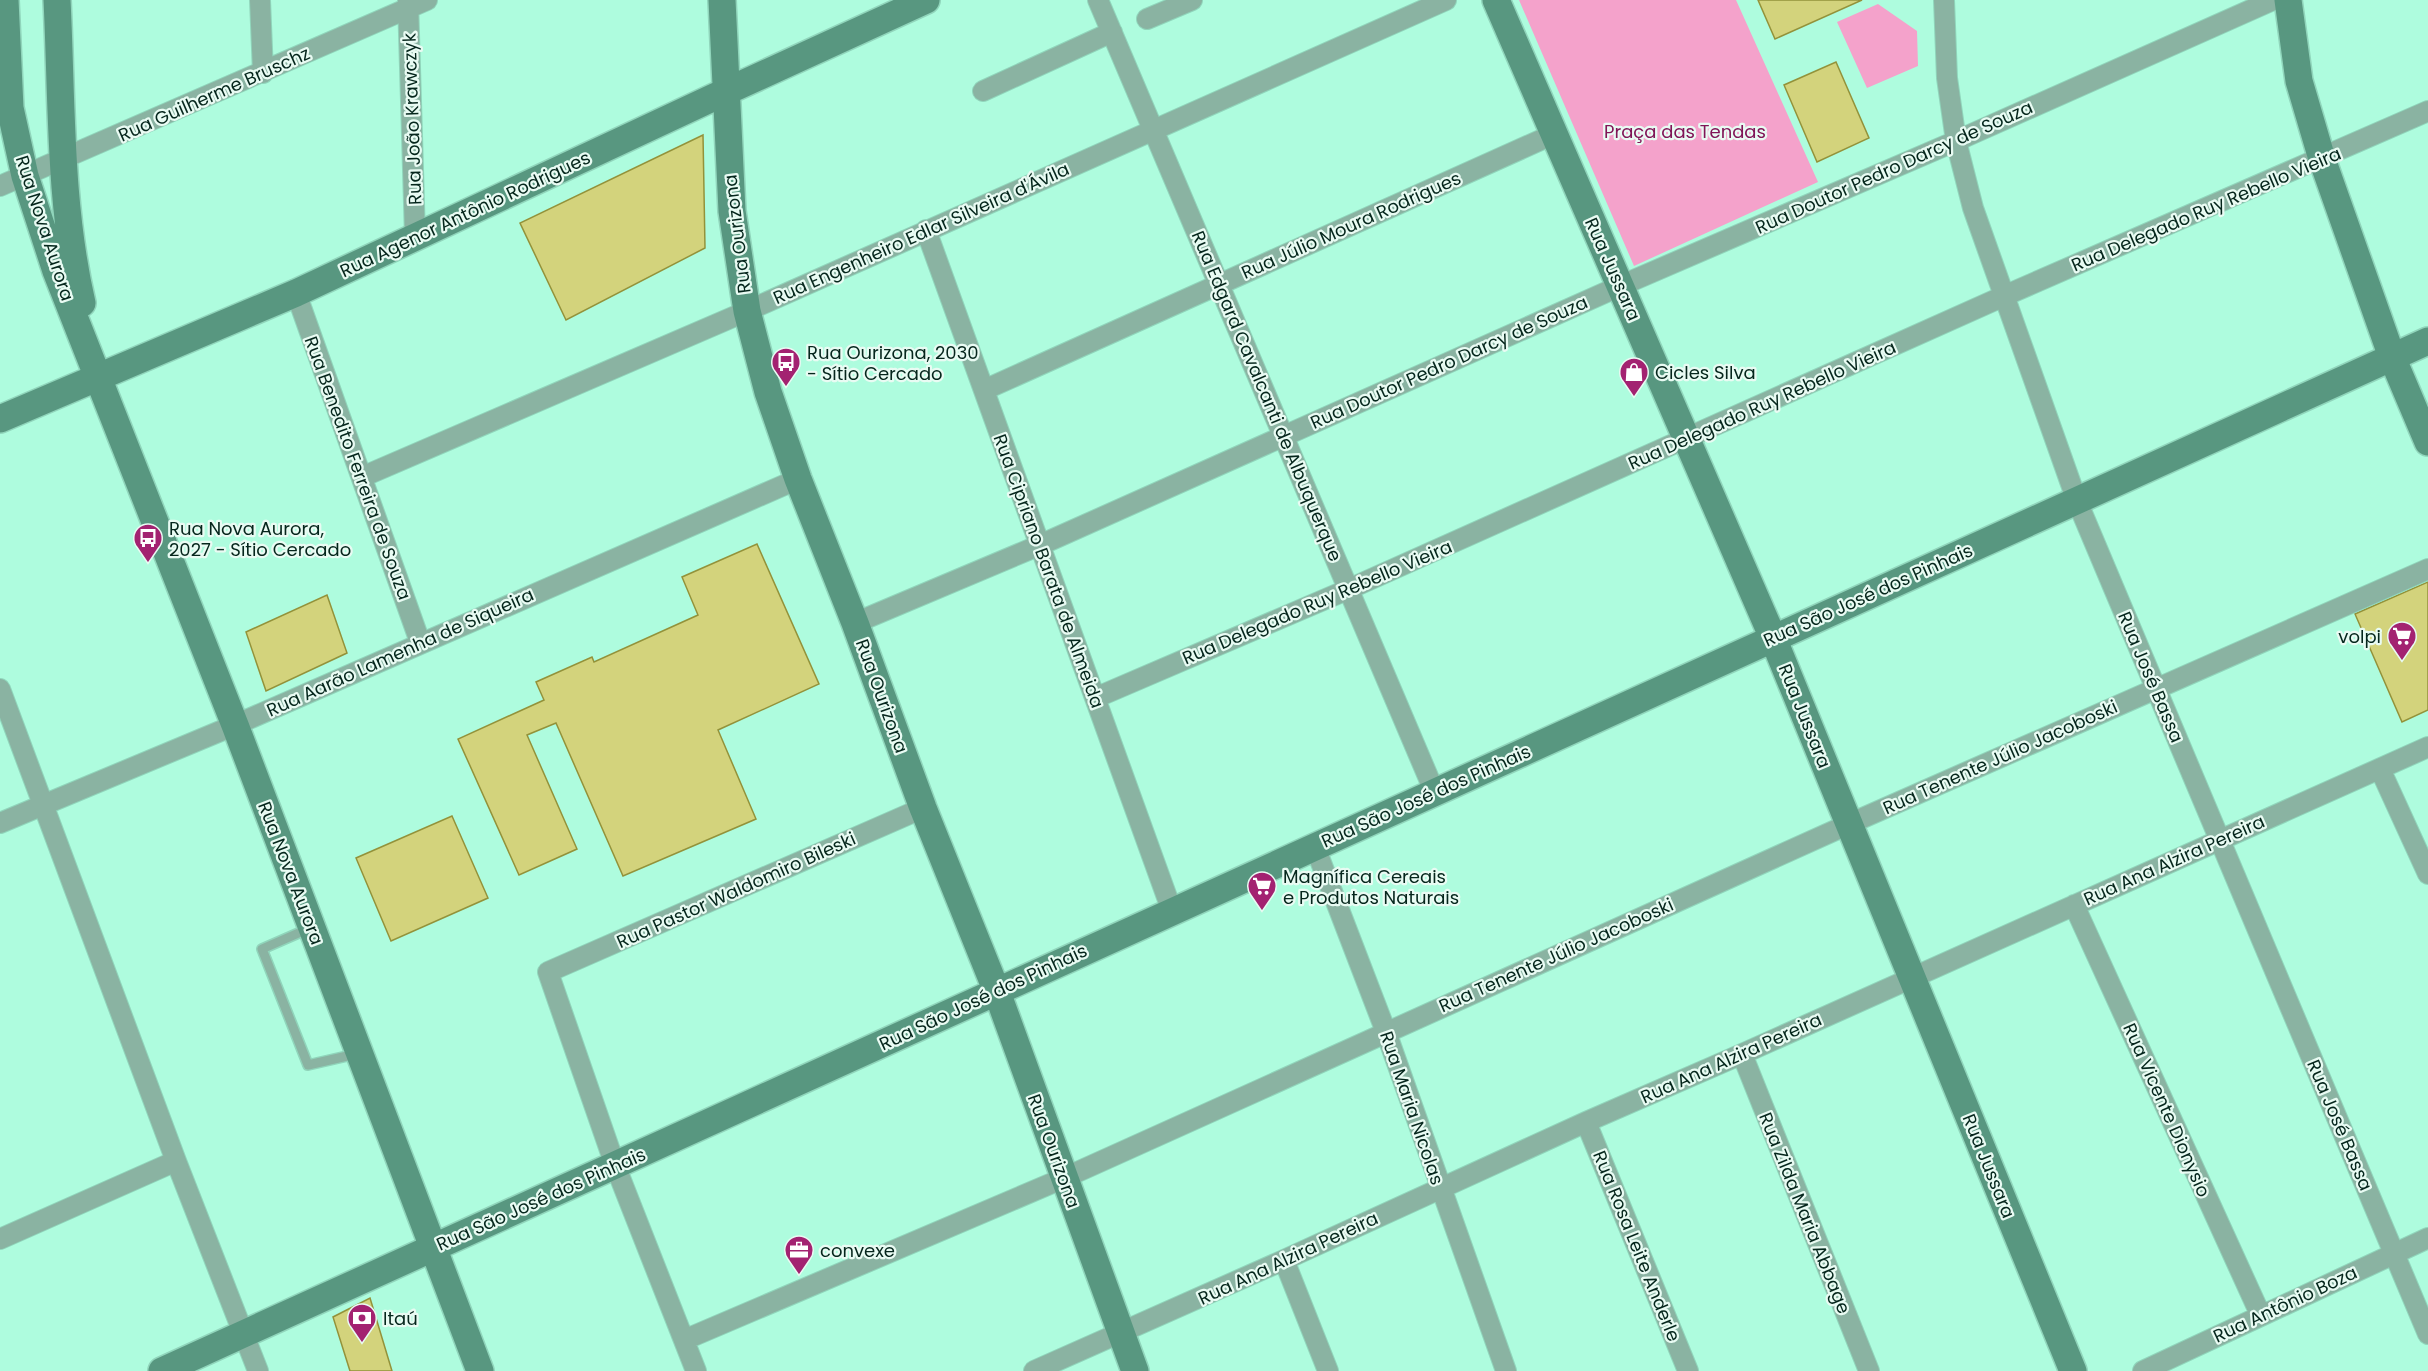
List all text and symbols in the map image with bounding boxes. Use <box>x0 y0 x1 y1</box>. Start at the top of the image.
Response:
street label: Rua João Krawczyk <box>396 32 427 205</box>
street label: Rua Guilherme Bruschz <box>114 40 314 148</box>
street label: Rua Doutor Pedro Darcy de Souza <box>1751 94 2037 240</box>
park label: Praça das Tendas <box>1604 119 1766 144</box>
street label: Rua Delegado Ruy Rebello Vieira <box>2067 141 2345 277</box>
street label: Rua Agenor Antônio Rodrigues <box>336 145 594 283</box>
street label: Rua Nova Aurora <box>10 152 80 304</box>
street label: Rua Engenheiro Edlar Silveira d'Ávila <box>769 156 1073 310</box>
street label: Rua Júlio Moura Rodrigues <box>1237 165 1465 285</box>
street label: Rua Ourizona <box>717 173 757 295</box>
street label: Rua Jussara <box>1579 214 1647 324</box>
street label: Rua Edgard Cavalcanti de Albuquerque <box>1186 227 1348 565</box>
street label: Rua Doutor Pedro Darcy de Souza <box>1306 289 1592 435</box>
street label: Rua Benedito Ferreira de Souza <box>299 333 417 603</box>
street label: Rua Delegado Ruy Rebello Vieira <box>1624 334 1900 476</box>
place label: Rua Ourizona, 2030 - Sítio Cercado <box>807 340 979 386</box>
bus stop icon: Rua Ourizona, 2030 - Sítio Cercado <box>770 346 802 388</box>
shop icon: Cicles Silva <box>1618 356 1650 398</box>
place label: Cicles Silva <box>1655 360 1756 385</box>
street label: Rua Cipriano Barata de Almeida <box>988 431 1110 711</box>
place label: Rua Nova Aurora, 2027 - Sítio Cercado <box>169 516 351 562</box>
bus stop icon: Rua Nova Aurora, 2027 - Sítio Cercado <box>132 522 164 564</box>
street label: Rua Delegado Ruy Rebello Vieira <box>1178 534 1456 670</box>
street label: Rua São José dos Pinhais <box>1759 537 1977 653</box>
street label: Rua Aarão Lamenha de Siqueira <box>263 582 537 722</box>
street label: Rua José Bassa <box>2112 608 2190 746</box>
supermarket icon: volpi <box>2386 620 2418 662</box>
place label: volpi <box>2338 624 2381 649</box>
street label: Rua Ourizona <box>850 636 914 756</box>
street label: Rua Jussara <box>1773 660 1837 772</box>
street label: Rua Tenente Júlio Jacoboski <box>1879 694 2121 820</box>
street label: Rua São José dos Pinhais <box>1317 738 1535 854</box>
street label: Rua Nova Aurora <box>252 798 330 948</box>
street label: Rua Ana Alzira Pereira <box>2080 809 2268 911</box>
street label: Rua Pastor Waldomiro Bileski <box>613 826 859 954</box>
place label: Magnífica Cereais e Produtos Naturais <box>1283 864 1459 910</box>
supermarket icon: Magnífica Cereais e Produtos Naturais <box>1246 870 1278 912</box>
street label: Rua Tenente Júlio Jacoboski <box>1435 892 1677 1018</box>
street label: Rua São José dos Pinhais <box>875 938 1091 1056</box>
street label: Rua Ana Alzira Pereira <box>1637 1007 1825 1109</box>
street label: Rua Vicente Dionysio <box>2117 1019 2217 1201</box>
street label: Rua Maria Nicolas <box>1374 1028 1450 1188</box>
street label: Rua José Bassa <box>2301 1056 2379 1194</box>
street label: Rua Ourizona <box>1022 1091 1086 1211</box>
street label: Rua Zilda Maria Abbage <box>1753 1109 1857 1317</box>
street label: Rua Jussara <box>1957 1110 2021 1222</box>
street label: Rua São José dos Pinhais <box>432 1141 650 1257</box>
street label: Rua Rosa Leite Anderle <box>1587 1147 1687 1345</box>
street label: Rua Ana Alzira Pereira <box>1194 1205 1382 1311</box>
office icon: convexe <box>783 1234 815 1276</box>
place label: convexe <box>820 1238 895 1263</box>
street label: Rua Antônio Boza <box>2209 1260 2361 1348</box>
bank icon: Itaú <box>346 1302 378 1344</box>
place label: Itaú <box>383 1306 418 1331</box>

